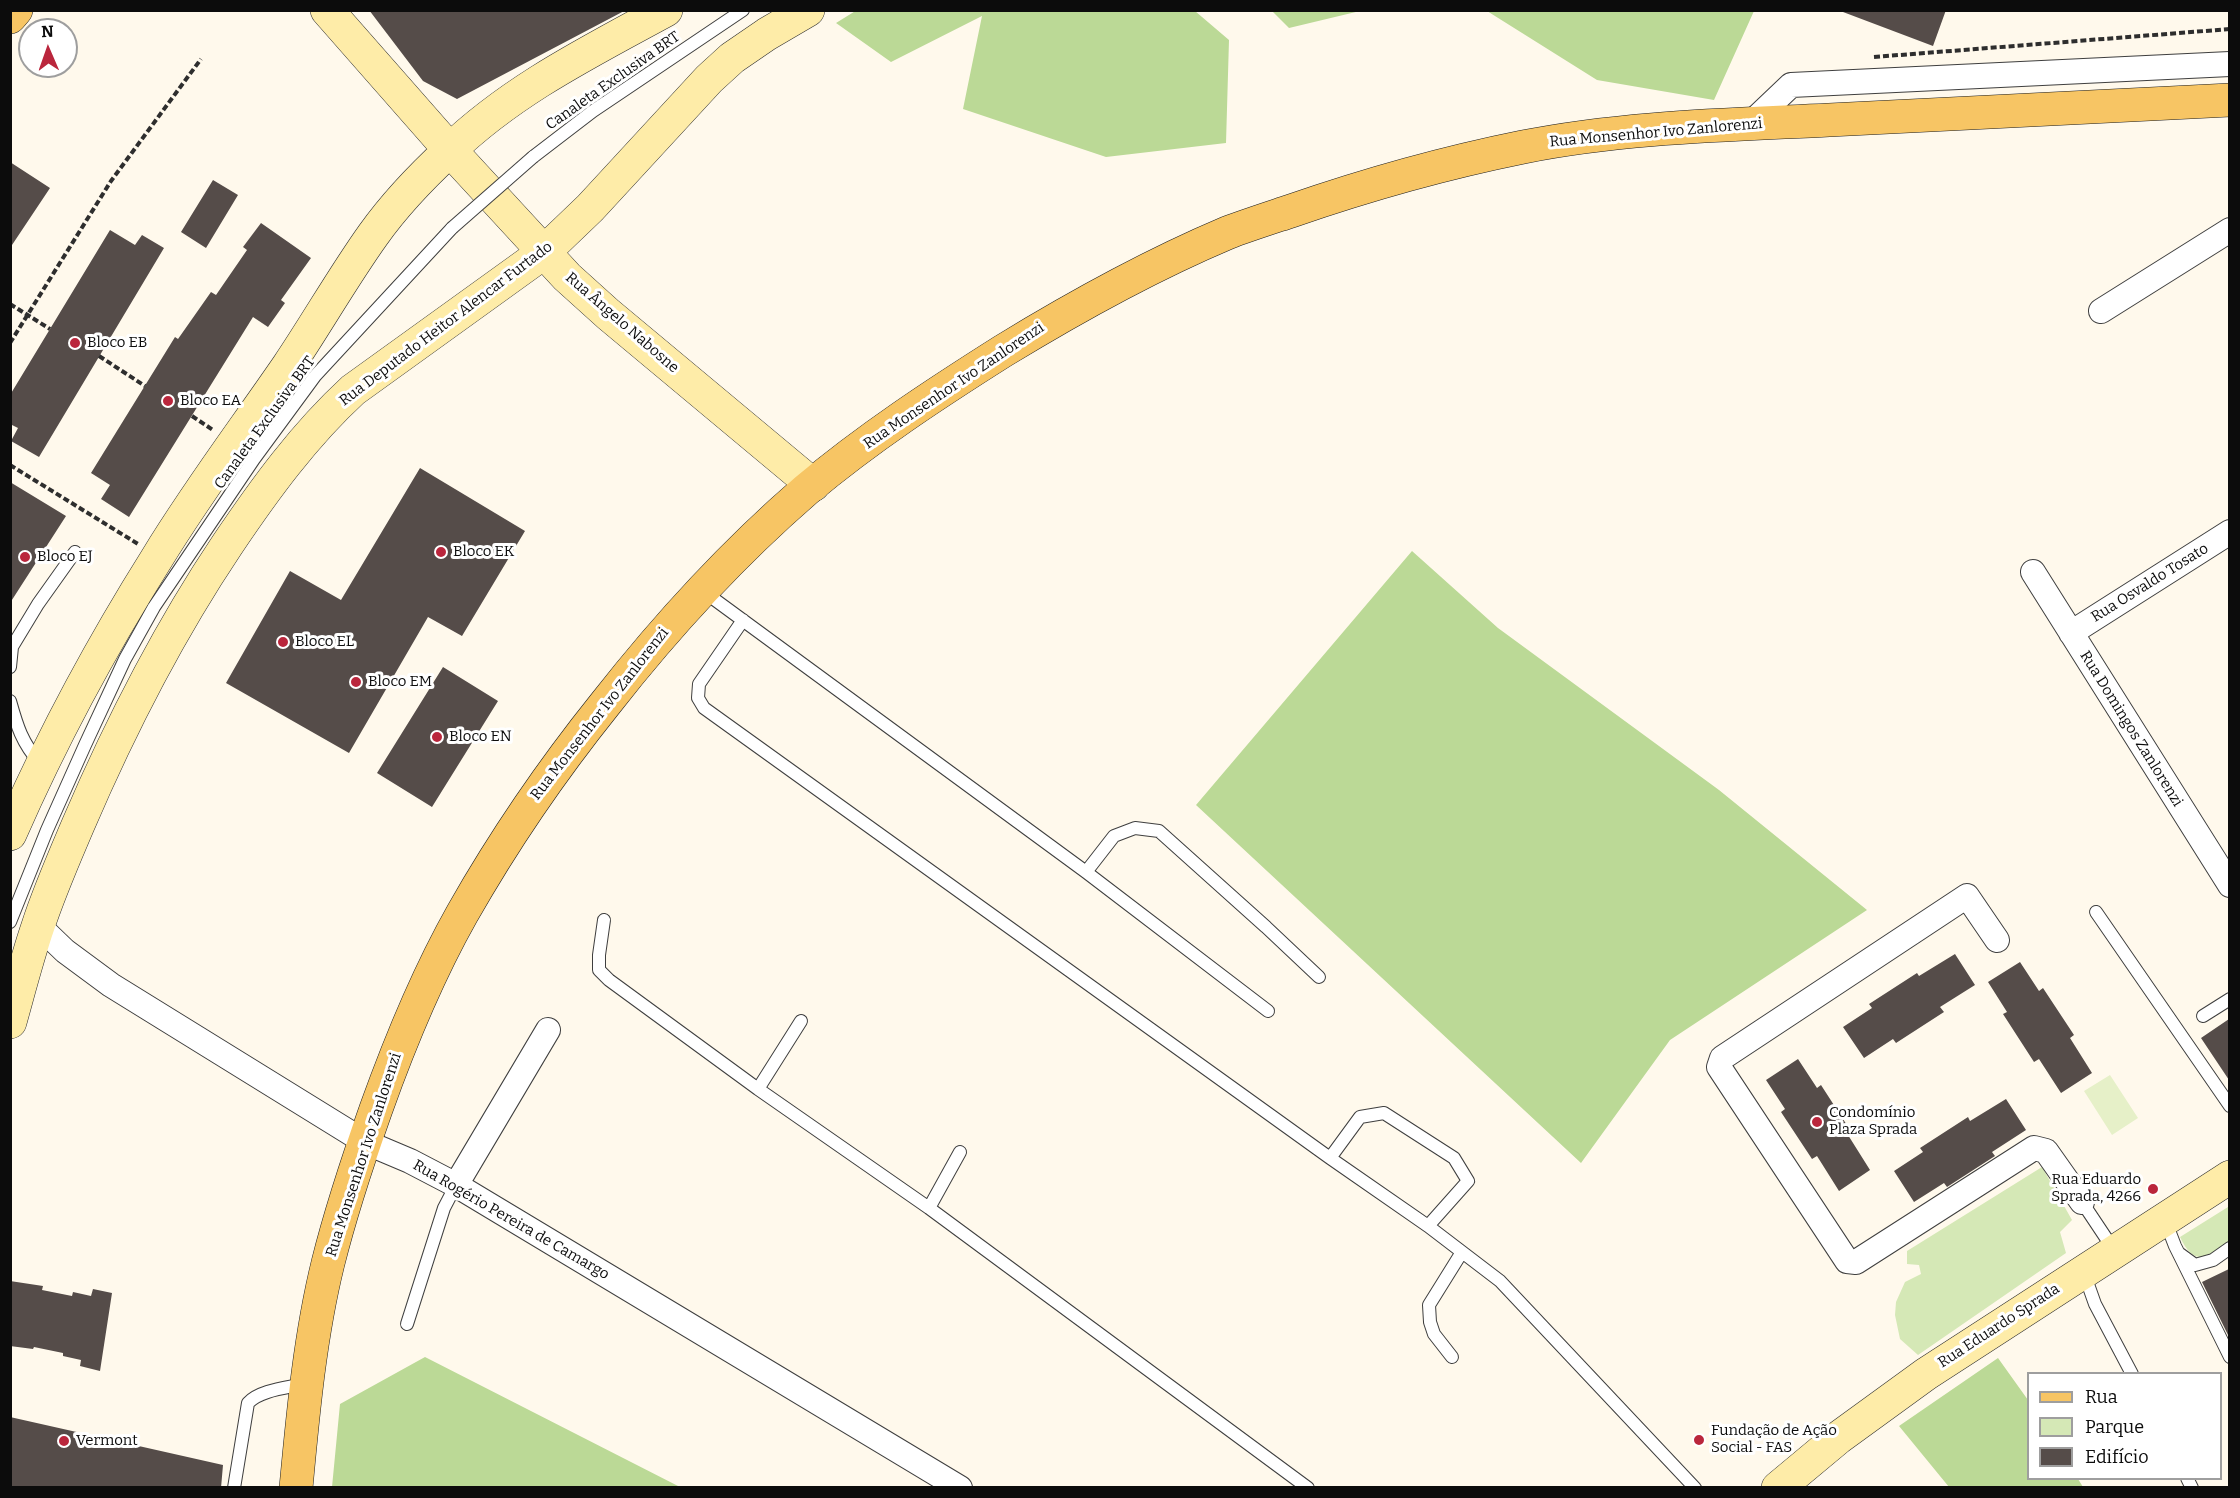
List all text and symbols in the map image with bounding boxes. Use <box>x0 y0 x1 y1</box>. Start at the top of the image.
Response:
north arrow <box>18 18 78 78</box>
text: N <box>41 22 54 41</box>
street label: Canaleta Exclusiva BRT <box>542 28 684 134</box>
street label: Rua Monsenhor Ivo Zanlorenzi <box>1549 115 1763 151</box>
street label: Rua Deputado Heitor Alencar Furtado <box>336 238 556 410</box>
street label: Rua Ângelo Nabosne <box>562 269 682 377</box>
street label: Rua Monsenhor Ivo Zanlorenzi <box>860 319 1048 453</box>
place label: Bloco EB <box>87 334 147 352</box>
marker: Bloco EB <box>68 336 82 350</box>
street label: Canaleta Exclusiva BRT <box>211 353 319 493</box>
place label: Bloco EA <box>180 392 241 410</box>
marker: Bloco EA <box>161 394 175 408</box>
street label: Rua Osvaldo Tosato <box>2088 540 2212 626</box>
place label: Bloco EK <box>453 543 514 561</box>
marker: Bloco EK <box>434 545 448 559</box>
place label: Bloco EJ <box>37 548 93 566</box>
marker: Bloco EJ <box>18 550 32 564</box>
street label: Rua Monsenhor Ivo Zanlorenzi <box>527 624 673 804</box>
place label: Bloco EL <box>295 633 354 651</box>
marker: Bloco EL <box>276 635 290 649</box>
street label: Rua Domingos Zanlorenzi <box>2076 648 2186 810</box>
place label: Bloco EM <box>368 673 432 691</box>
marker: Bloco EM <box>349 675 363 689</box>
place label: Bloco EN <box>449 728 512 746</box>
marker: Bloco EN <box>430 730 444 744</box>
street label: Rua Monsenhor Ivo Zanlorenzi <box>322 1051 406 1259</box>
place label: Condomínio Plaza Sprada <box>1829 1104 1917 1139</box>
marker: Condomínio Plaza Sprada <box>1810 1115 1824 1129</box>
street label: Rua Rogério Pereira de Camargo <box>410 1156 612 1284</box>
place label: Rua Eduardo Sprada, 4266 <box>2051 1171 2141 1206</box>
marker: Rua Eduardo Sprada, 4266 <box>2146 1182 2160 1196</box>
street label: Rua Eduardo Sprada <box>1935 1280 2063 1372</box>
legend <box>2027 1372 2222 1480</box>
text: Rua <box>2085 1386 2118 1408</box>
text: Parque <box>2085 1416 2144 1438</box>
place label: Fundação de Ação Social - FAS <box>1711 1422 1837 1457</box>
place label: Vermont <box>76 1432 138 1450</box>
marker: Fundação de Ação Social - FAS <box>1692 1433 1706 1447</box>
marker: Vermont <box>57 1434 71 1448</box>
text: Edifício <box>2085 1446 2149 1468</box>

